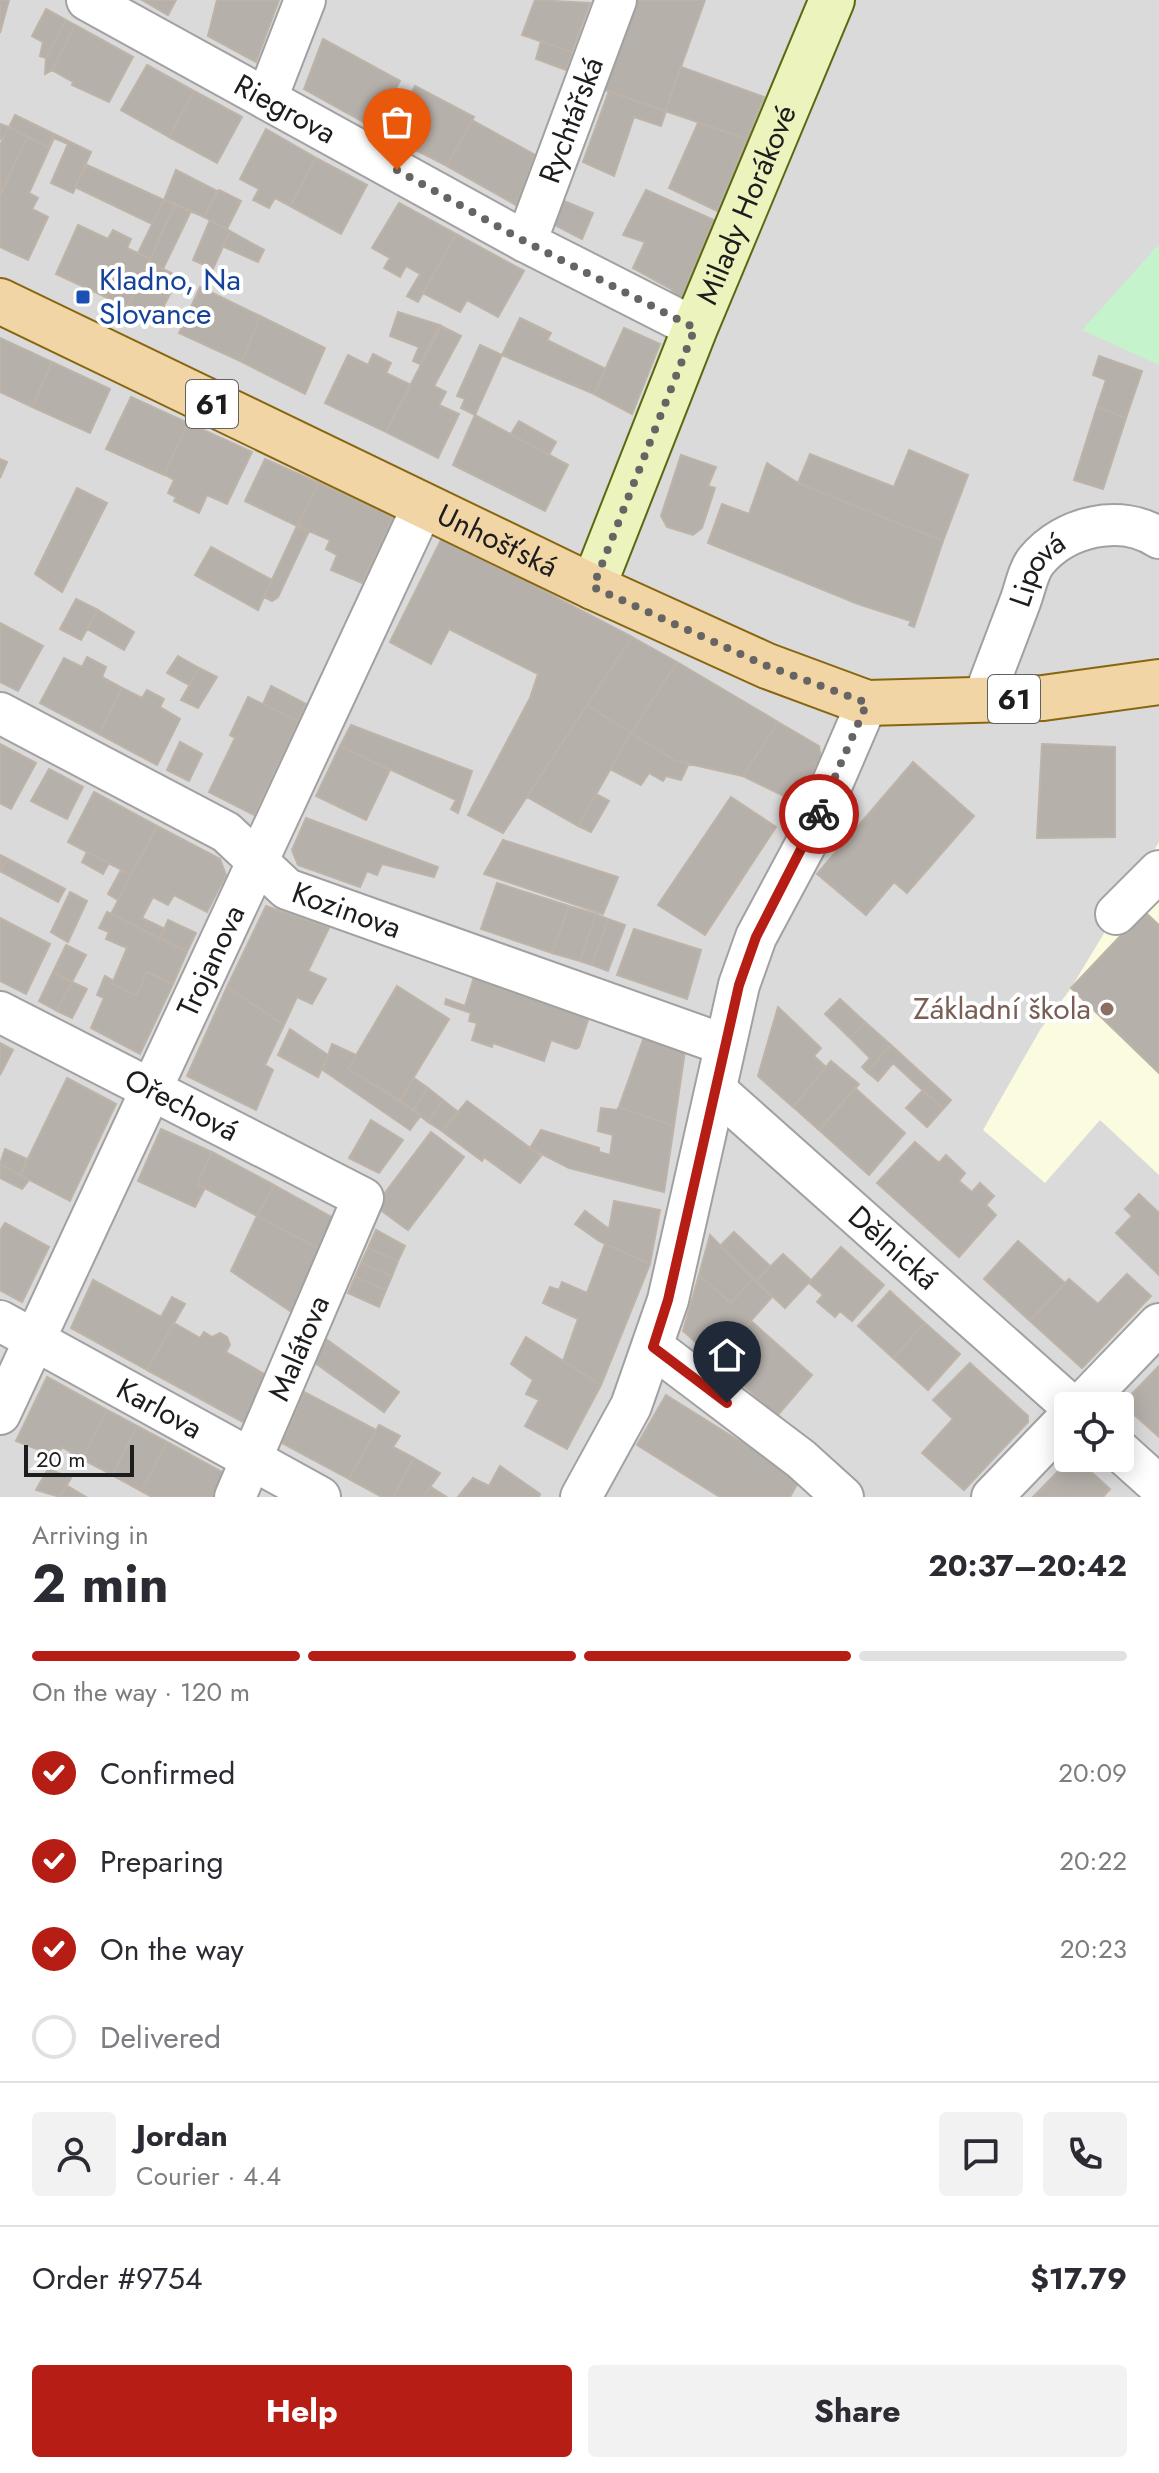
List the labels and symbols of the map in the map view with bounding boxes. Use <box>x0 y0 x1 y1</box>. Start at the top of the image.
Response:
street label: Rychtářská <box>528 51 614 189</box>
street label: Riegrova <box>226 63 344 154</box>
pin <box>363 88 431 170</box>
street label: Milady Horákové <box>685 98 807 311</box>
place label: Kladno, Na Slovance <box>99 258 241 335</box>
marker: Kladno, Na Slovance <box>74 288 92 306</box>
road number: 61 <box>186 380 238 428</box>
street label: Unhošťská <box>430 493 565 588</box>
street label: Lipová <box>998 521 1074 613</box>
road number: 61 <box>988 675 1040 723</box>
courier <box>779 774 859 854</box>
street label: Kozinova <box>286 870 407 949</box>
street label: Trojanova <box>166 898 255 1024</box>
place label: Základní škola <box>913 987 1091 1030</box>
marker: Základní škola <box>1098 1000 1116 1018</box>
street label: Ořechová <box>117 1057 246 1152</box>
street label: Dělnická <box>839 1195 948 1300</box>
street label: Malátova <box>257 1288 340 1407</box>
pin <box>693 1321 761 1403</box>
street label: Karlova <box>109 1367 210 1449</box>
scale bar <box>24 1441 134 1477</box>

